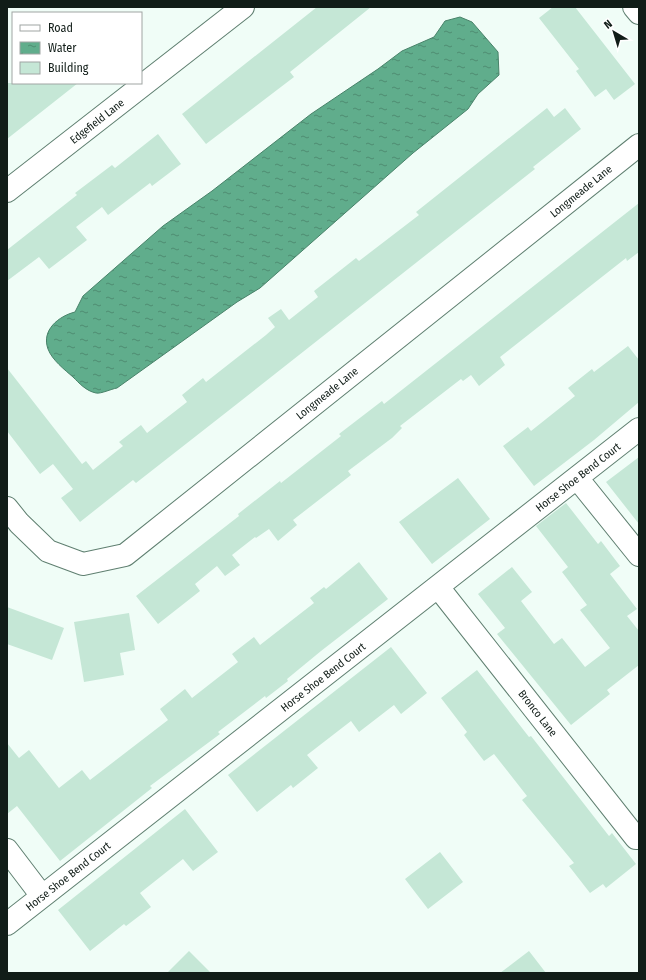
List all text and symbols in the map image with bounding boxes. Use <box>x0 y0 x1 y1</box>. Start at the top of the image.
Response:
legend <box>12 12 142 84</box>
north arrow <box>594 12 634 52</box>
text: N <box>602 17 615 32</box>
text: Road <box>48 21 73 35</box>
text: Water <box>48 41 77 55</box>
text: Building <box>48 61 89 75</box>
street label: Edgefield Lane <box>68 96 127 147</box>
street label: Longmeade Lane <box>548 162 615 220</box>
street label: Longmeade Lane <box>294 364 361 422</box>
street label: Horse Shoe Bend Court <box>533 440 624 515</box>
street label: Horse Shoe Bend Court <box>278 640 369 715</box>
street label: Bronco Lane <box>515 687 560 739</box>
street label: Horse Shoe Bend Court <box>23 839 114 914</box>

